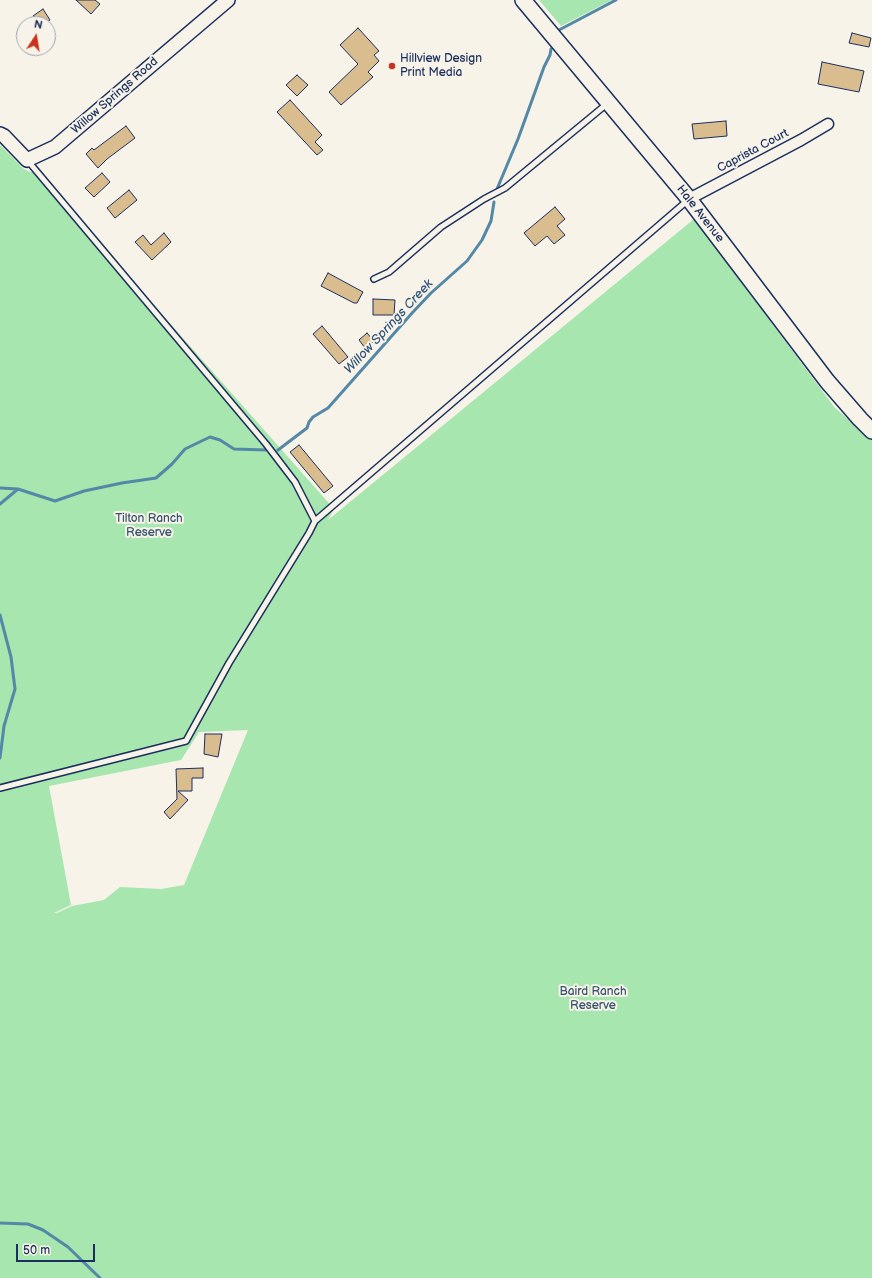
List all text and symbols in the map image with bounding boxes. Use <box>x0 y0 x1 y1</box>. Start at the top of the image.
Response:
north arrow <box>16 16 56 56</box>
text: N <box>33 18 44 32</box>
place label: Hillview Design Print Media <box>400 52 482 80</box>
street label: Willow Springs Road <box>69 55 161 137</box>
marker: Hillview Design Print Media <box>387 61 397 71</box>
street label: Caprista Court <box>715 126 791 176</box>
street label: Hale Avenue <box>673 182 727 246</box>
water label: Willow Springs Creek <box>341 277 437 377</box>
park label: Tilton Ranch Reserve <box>115 512 183 540</box>
park label: Baird Ranch Reserve <box>559 985 627 1013</box>
scale bar <box>18 1236 97 1262</box>
text: 50 m <box>23 1243 50 1258</box>

